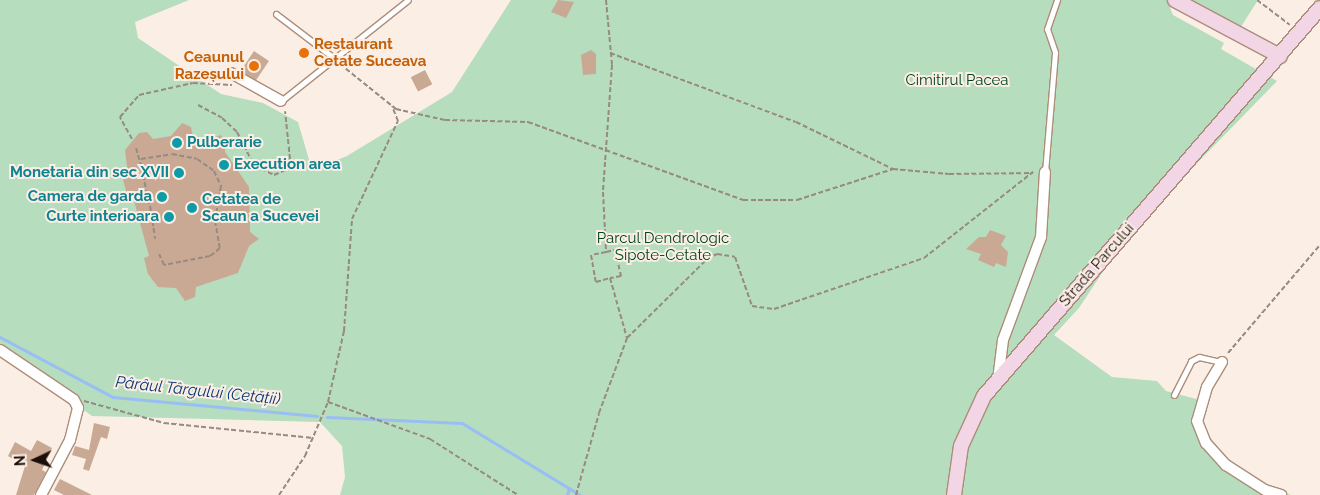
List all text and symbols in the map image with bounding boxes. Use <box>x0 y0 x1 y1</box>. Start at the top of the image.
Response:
place label: Restaurant Cetate Suceava <box>314 35 426 70</box>
marker: Restaurant Cetate Suceava <box>298 47 310 59</box>
place label: Ceaunul Razeșului <box>175 48 244 83</box>
marker: Ceaunul Razeșului <box>248 60 260 72</box>
park label: Cimitirul Pacea <box>905 72 1009 90</box>
place label: Pulberarie <box>187 134 262 152</box>
marker: Pulberarie <box>171 137 183 149</box>
place label: Execution area <box>234 156 341 174</box>
marker: Execution area <box>218 159 230 171</box>
place label: Monetaria din sec XVII <box>10 164 169 182</box>
marker: Monetaria din sec XVII <box>173 167 185 179</box>
place label: Camera de garda <box>28 188 152 206</box>
place label: Cetatea de Scaun a Sucevei <box>202 190 319 225</box>
marker: Camera de garda <box>156 191 168 203</box>
marker: Cetatea de Scaun a Sucevei <box>186 202 198 214</box>
place label: Curte interioara <box>46 208 159 226</box>
marker: Curte interioara <box>163 211 175 223</box>
street label: Strada Parcului <box>1056 220 1138 310</box>
park label: Parcul Dendrologic Sipote-Cetate <box>597 229 729 264</box>
water label: Pârâul Târgului (Cetății) <box>114 373 282 409</box>
north arrow <box>10 435 60 485</box>
text: N <box>12 455 28 467</box>

